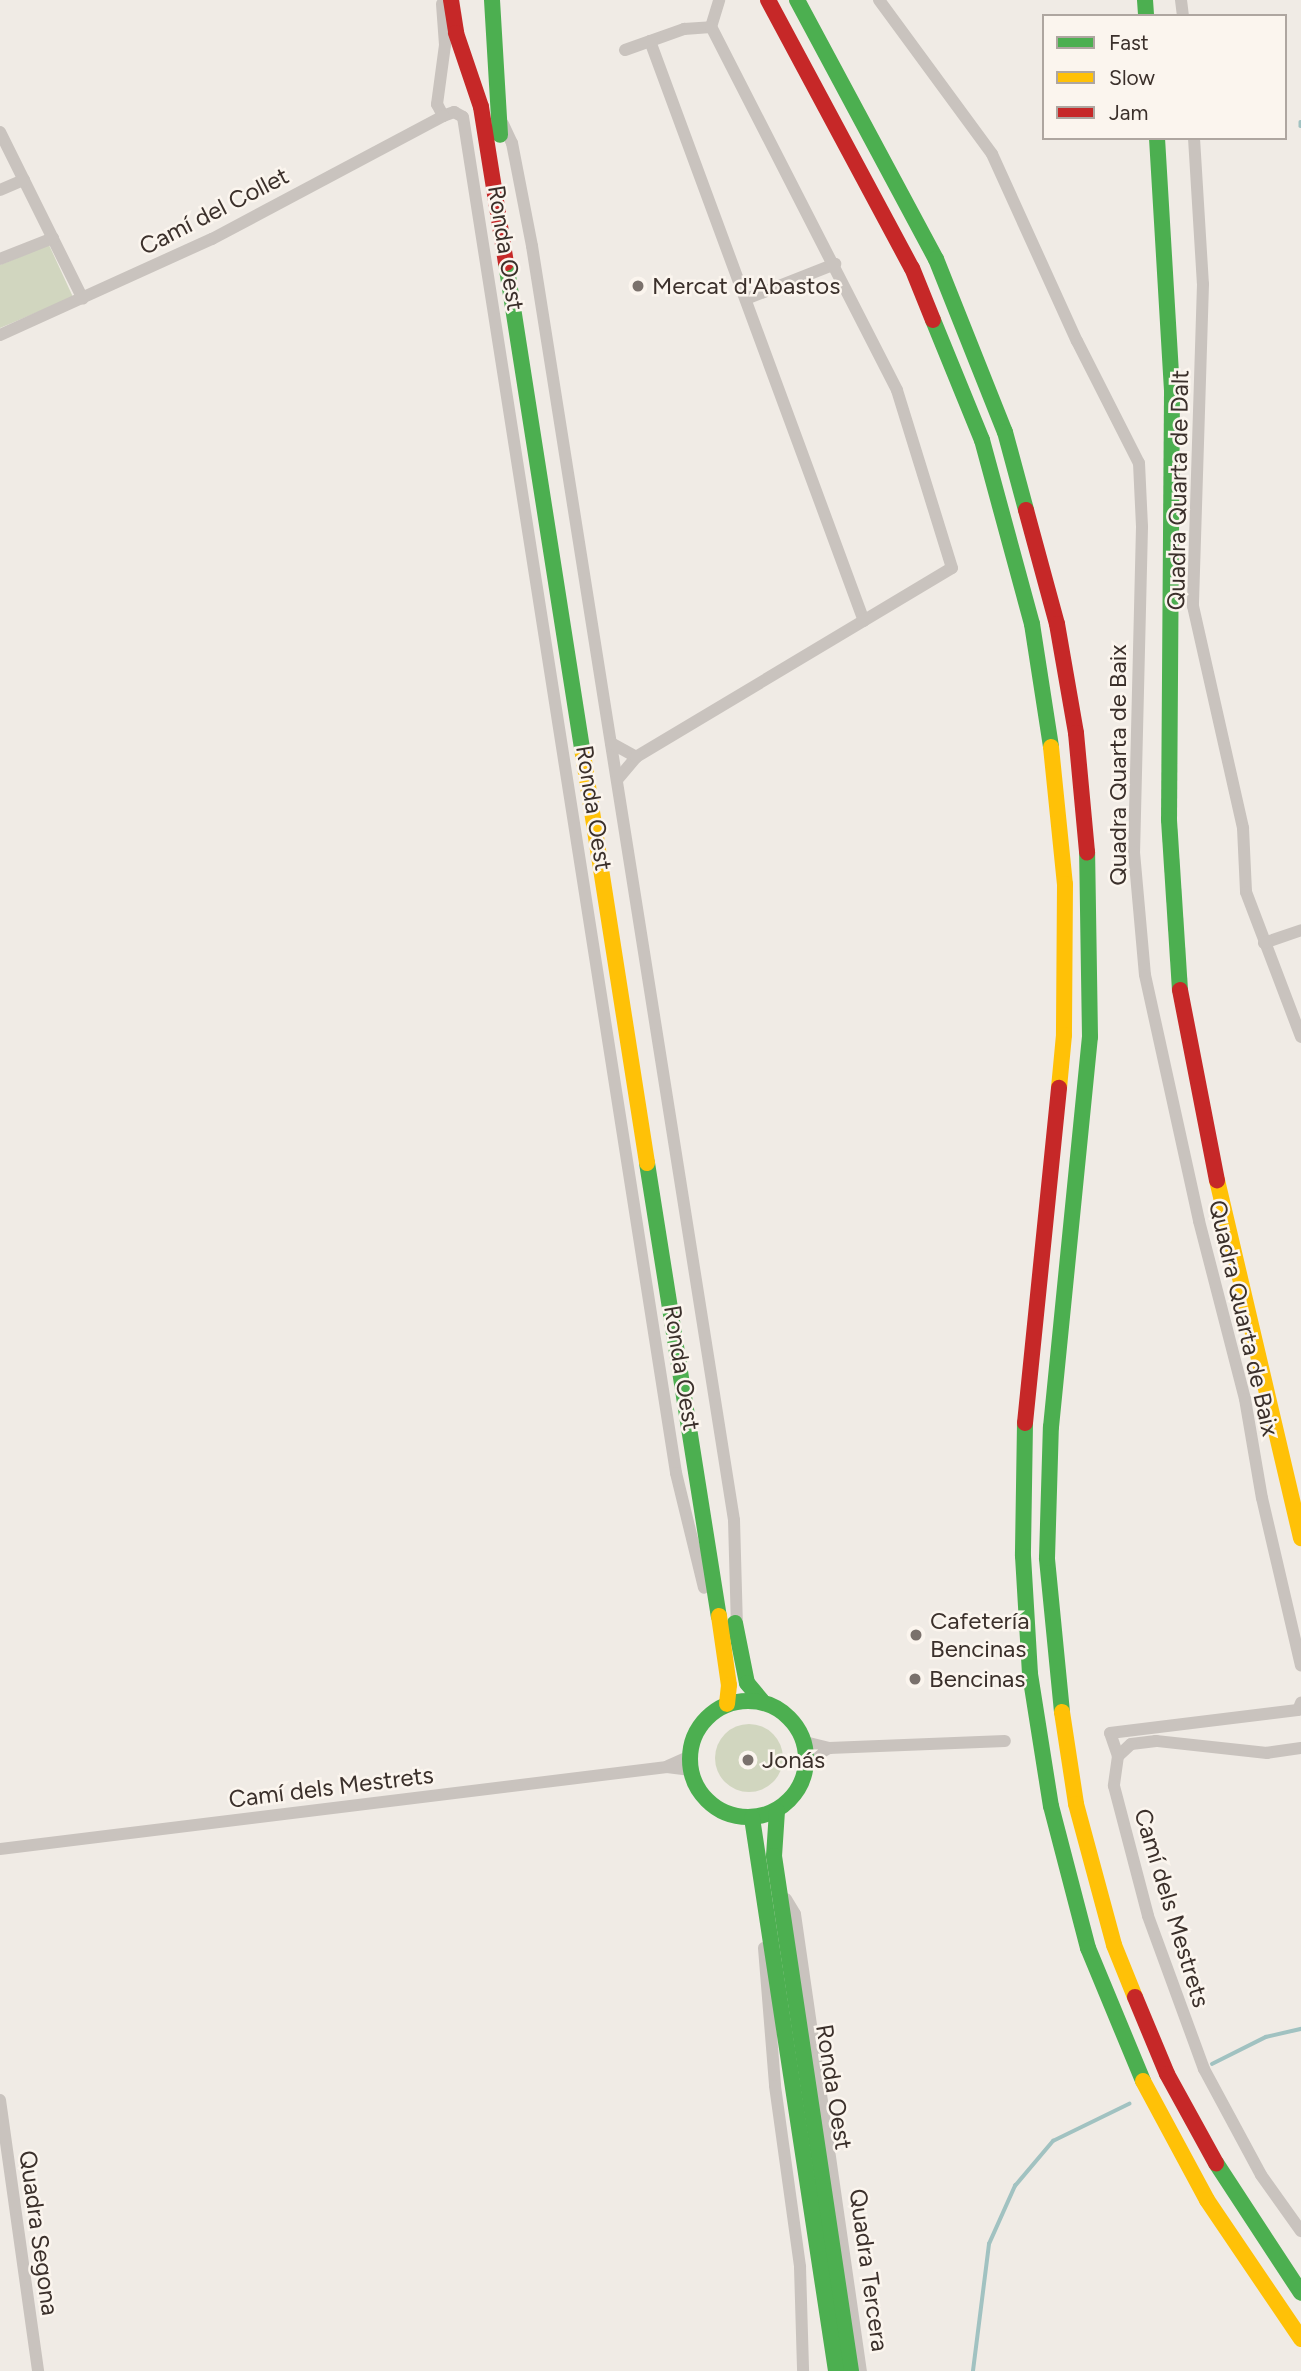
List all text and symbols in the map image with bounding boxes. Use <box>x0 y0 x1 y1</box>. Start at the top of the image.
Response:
legend <box>1042 14 1287 140</box>
text: Fast <box>1109 30 1149 55</box>
text: Slow <box>1109 65 1155 90</box>
text: Jam <box>1109 100 1148 125</box>
street label: Camí del Collet <box>134 161 294 261</box>
street label: Ronda Oest <box>482 183 530 313</box>
place label: Mercat d'Abastos <box>652 272 840 300</box>
marker: Mercat d'Abastos <box>630 278 646 294</box>
street label: Quadra Quarta de Dalt <box>1162 369 1194 611</box>
street label: Quadra Quarta de Baix <box>1104 644 1132 886</box>
street label: Ronda Oest <box>570 743 618 873</box>
street label: Quadra Quarta de Baix <box>1203 1197 1285 1439</box>
street label: Ronda Oest <box>658 1303 706 1433</box>
place label: Cafetería Bencinas <box>930 1607 1029 1663</box>
marker: Cafetería Bencinas <box>908 1627 924 1643</box>
place label: Bencinas <box>929 1665 1026 1693</box>
marker: Bencinas <box>907 1671 923 1687</box>
place label: Jonás <box>762 1746 825 1774</box>
marker: Jonás <box>740 1752 756 1768</box>
street label: Camí dels Mestrets <box>227 1760 435 1814</box>
street label: Camí dels Mestrets <box>1128 1805 1216 2011</box>
street label: Ronda Oest <box>810 2022 858 2152</box>
street label: Quadra Segona <box>13 2149 65 2317</box>
street label: Quadra Tercera <box>843 2187 895 2353</box>

